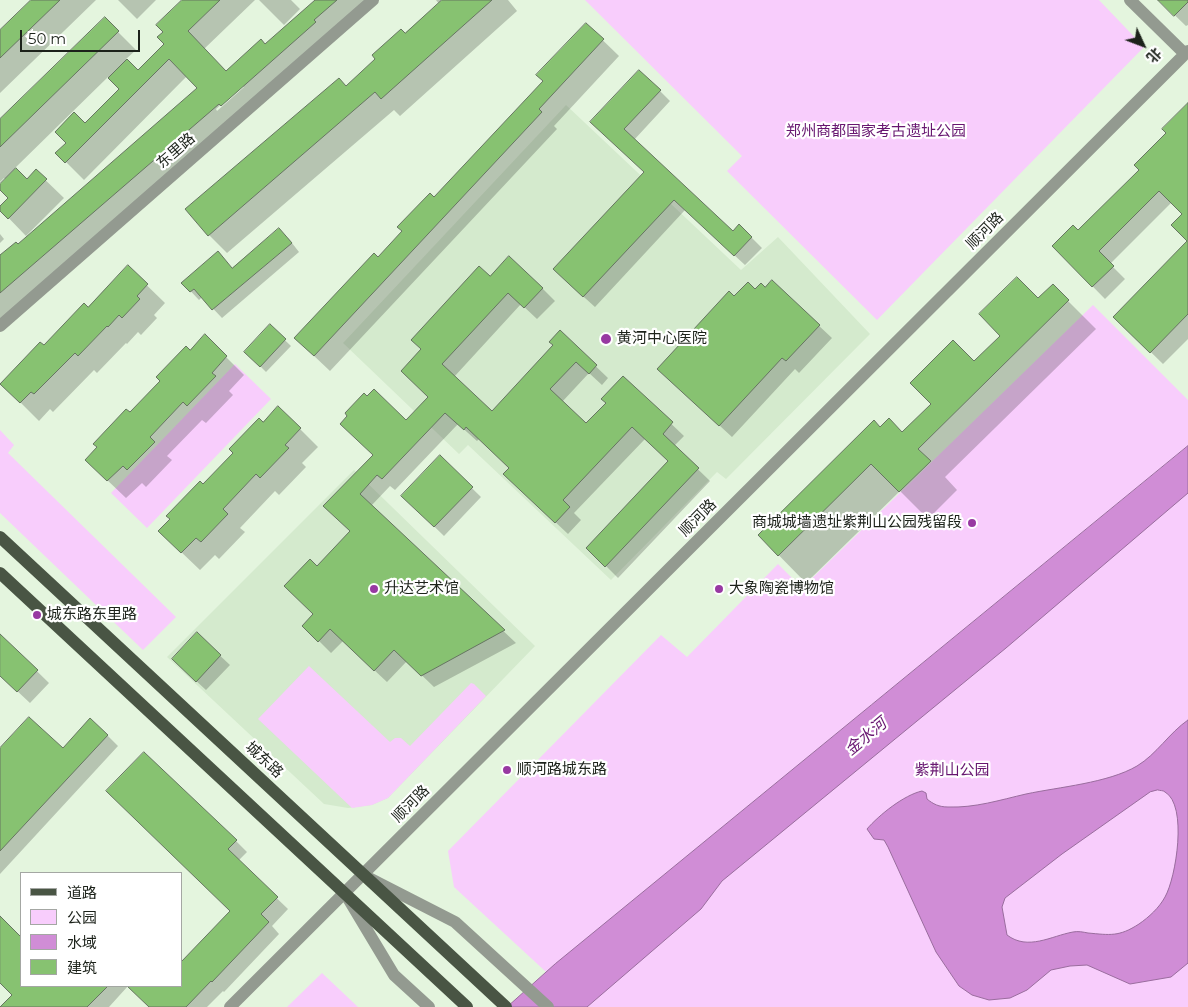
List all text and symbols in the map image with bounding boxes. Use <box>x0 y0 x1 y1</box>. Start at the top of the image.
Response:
scale bar <box>22 20 142 52</box>
north arrow <box>1118 20 1168 70</box>
text: 50 m <box>28 29 66 48</box>
text: 北 <box>1143 44 1165 66</box>
park label: 郑州商都国家考古遗址公园 <box>786 123 966 141</box>
street label: 东里路 <box>153 129 199 173</box>
street label: 顺河路 <box>963 209 1007 253</box>
place label: 黄河中心医院 <box>617 330 707 348</box>
marker: 黄河中心医院 <box>599 332 613 346</box>
street label: 顺河路 <box>676 496 720 540</box>
place label: 商城城墙遗址紫荆山公园残留段 <box>752 514 962 532</box>
marker: 商城城墙遗址紫荆山公园残留段 <box>966 517 978 529</box>
place label: 升达艺术馆 <box>384 580 459 598</box>
place label: 大象陶瓷博物馆 <box>729 580 834 598</box>
marker: 升达艺术馆 <box>368 583 380 595</box>
marker: 大象陶瓷博物馆 <box>713 583 725 595</box>
place label: 城东路东里路 <box>47 606 137 624</box>
marker: 城东路东里路 <box>31 609 43 621</box>
water label: 金水河 <box>841 714 891 760</box>
street label: 城东路 <box>241 738 287 782</box>
place label: 顺河路城东路 <box>517 761 607 779</box>
park label: 紫荆山公园 <box>915 762 989 780</box>
marker: 顺河路城东路 <box>501 764 513 776</box>
street label: 顺河路 <box>389 782 433 826</box>
legend <box>20 872 182 987</box>
text: 道路 <box>67 883 97 902</box>
text: 公园 <box>67 908 97 927</box>
text: 水域 <box>67 933 97 952</box>
text: 建筑 <box>67 958 97 977</box>

